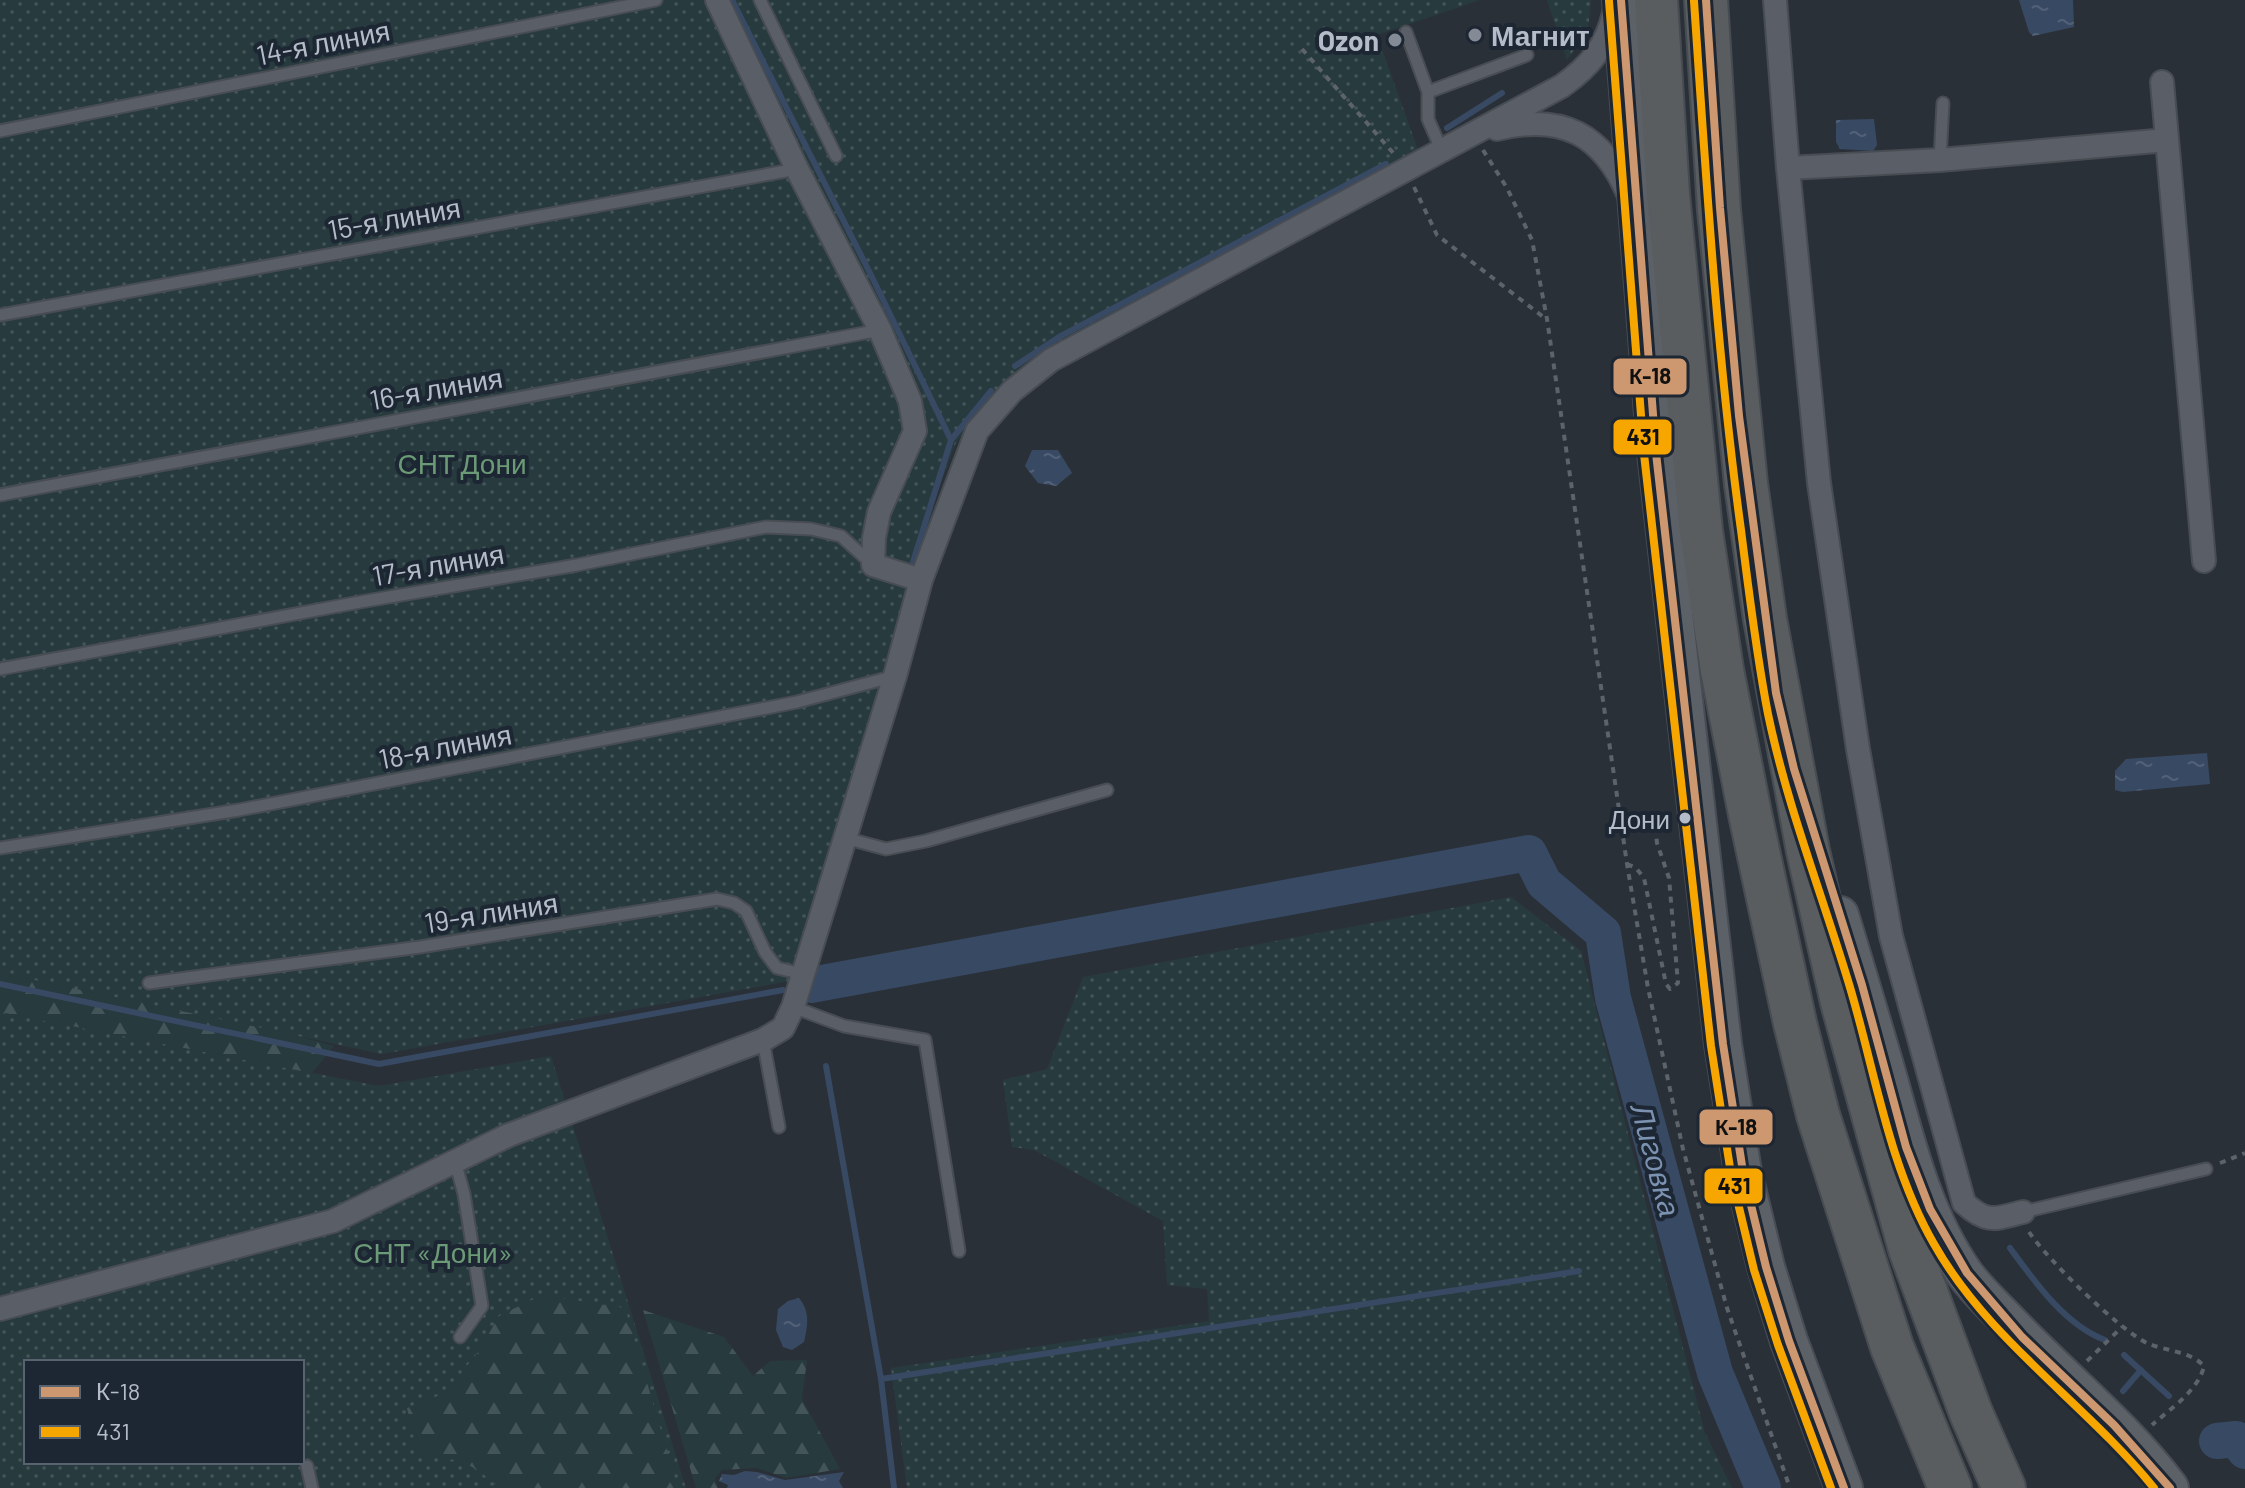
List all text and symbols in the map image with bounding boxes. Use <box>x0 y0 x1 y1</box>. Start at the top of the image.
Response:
street label: 14-я линия <box>253 12 393 72</box>
place label: Магнит <box>1491 18 1590 52</box>
place label: Ozon <box>1318 23 1379 57</box>
marker: Магнит <box>1466 26 1484 44</box>
marker: Ozon <box>1386 31 1404 49</box>
street label: 15-я линия <box>325 190 463 246</box>
line badge: К-18 <box>1612 357 1688 396</box>
street label: 16-я линия <box>367 360 505 416</box>
text: К-18 <box>1629 362 1671 388</box>
line badge: 431 <box>1612 418 1673 456</box>
text: 431 <box>1627 423 1659 449</box>
park label: СНТ Дони <box>397 446 527 480</box>
street label: 17-я линия <box>370 536 506 592</box>
street label: 18-я линия <box>376 716 514 776</box>
place label: Дони <box>1609 803 1670 834</box>
marker: Дони <box>1677 810 1693 826</box>
street label: 19-я линия <box>422 885 560 939</box>
water label: Лиговка <box>1624 1098 1689 1220</box>
line badge: К-18 <box>1698 1108 1774 1146</box>
text: К-18 <box>1715 1113 1757 1139</box>
line badge: 431 <box>1703 1167 1764 1205</box>
text: 431 <box>1718 1172 1750 1198</box>
park label: СНТ «Дони» <box>353 1235 513 1269</box>
legend <box>24 1360 304 1464</box>
text: К-18 <box>96 1376 140 1405</box>
text: 431 <box>96 1416 130 1445</box>

